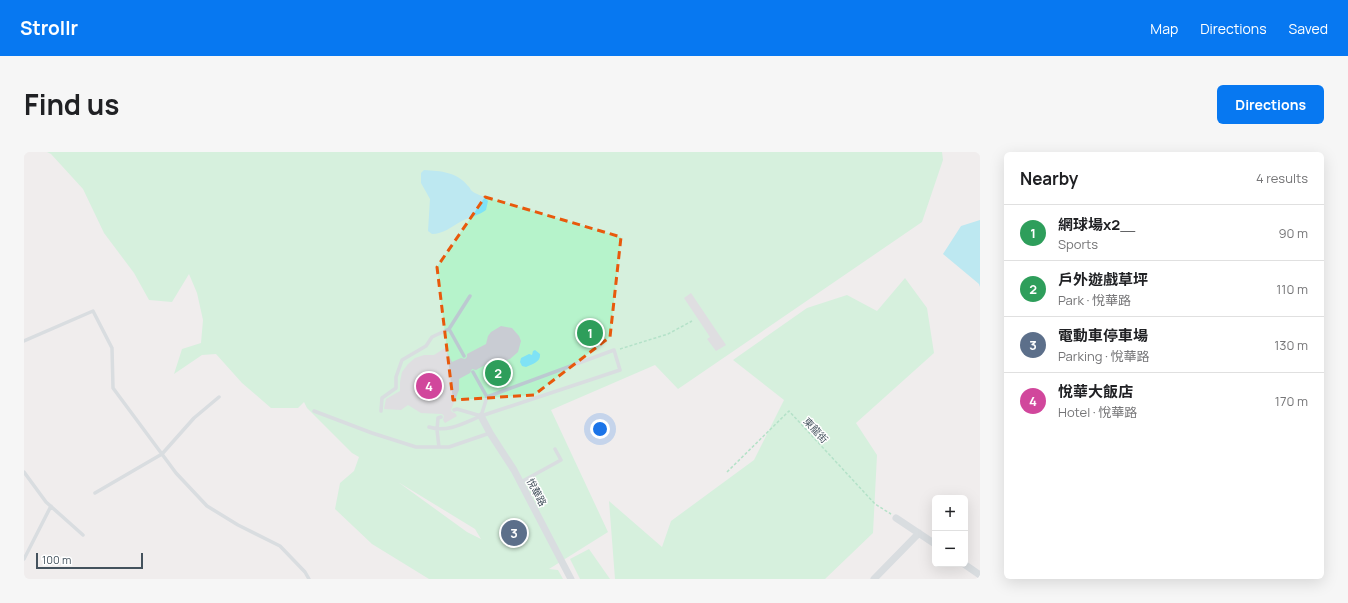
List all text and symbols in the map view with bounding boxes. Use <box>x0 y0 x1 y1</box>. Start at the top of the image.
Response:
text: Strollr <box>20 15 78 41</box>
text: Map <box>1150 19 1178 38</box>
text: Directions <box>1200 19 1267 38</box>
text: Saved <box>1289 19 1328 38</box>
text: Find us <box>24 85 119 123</box>
button: Directions <box>1217 85 1324 124</box>
text: Nearby <box>1020 167 1078 190</box>
text: 4 results <box>1256 169 1308 187</box>
text: 網球場x2＿ <box>1058 214 1135 235</box>
text: 1 <box>1030 224 1036 242</box>
text: 90 m <box>1278 224 1308 242</box>
text: Sports <box>1058 235 1098 253</box>
text: 戶外遊戲草坪 <box>1058 269 1148 290</box>
text: 2 <box>1029 280 1037 298</box>
text: 110 m <box>1276 280 1308 298</box>
text: Park · 悅華路 <box>1058 291 1131 309</box>
pin: 1 <box>577 318 603 348</box>
text: 電動車停車場 <box>1058 325 1148 346</box>
text: 3 <box>1029 336 1037 354</box>
text: 130 m <box>1274 336 1308 354</box>
text: Parking · 悅華路 <box>1058 347 1150 365</box>
pin: 2 <box>485 358 511 388</box>
pin: 4 <box>416 371 442 401</box>
text: 悅華大飯店 <box>1058 381 1133 402</box>
text: 4 <box>1029 392 1037 410</box>
text: 170 m <box>1275 392 1308 410</box>
text: Hotel · 悅華路 <box>1058 403 1137 421</box>
street label: 東龍街 <box>801 414 831 446</box>
your location <box>590 419 610 439</box>
street label: 悅華路 <box>524 475 550 509</box>
map controls <box>932 495 968 567</box>
button: + <box>932 495 968 531</box>
pin: 3 <box>501 518 527 548</box>
button: − <box>932 531 968 567</box>
scale bar <box>36 551 143 570</box>
text: 100 m <box>42 552 71 567</box>

